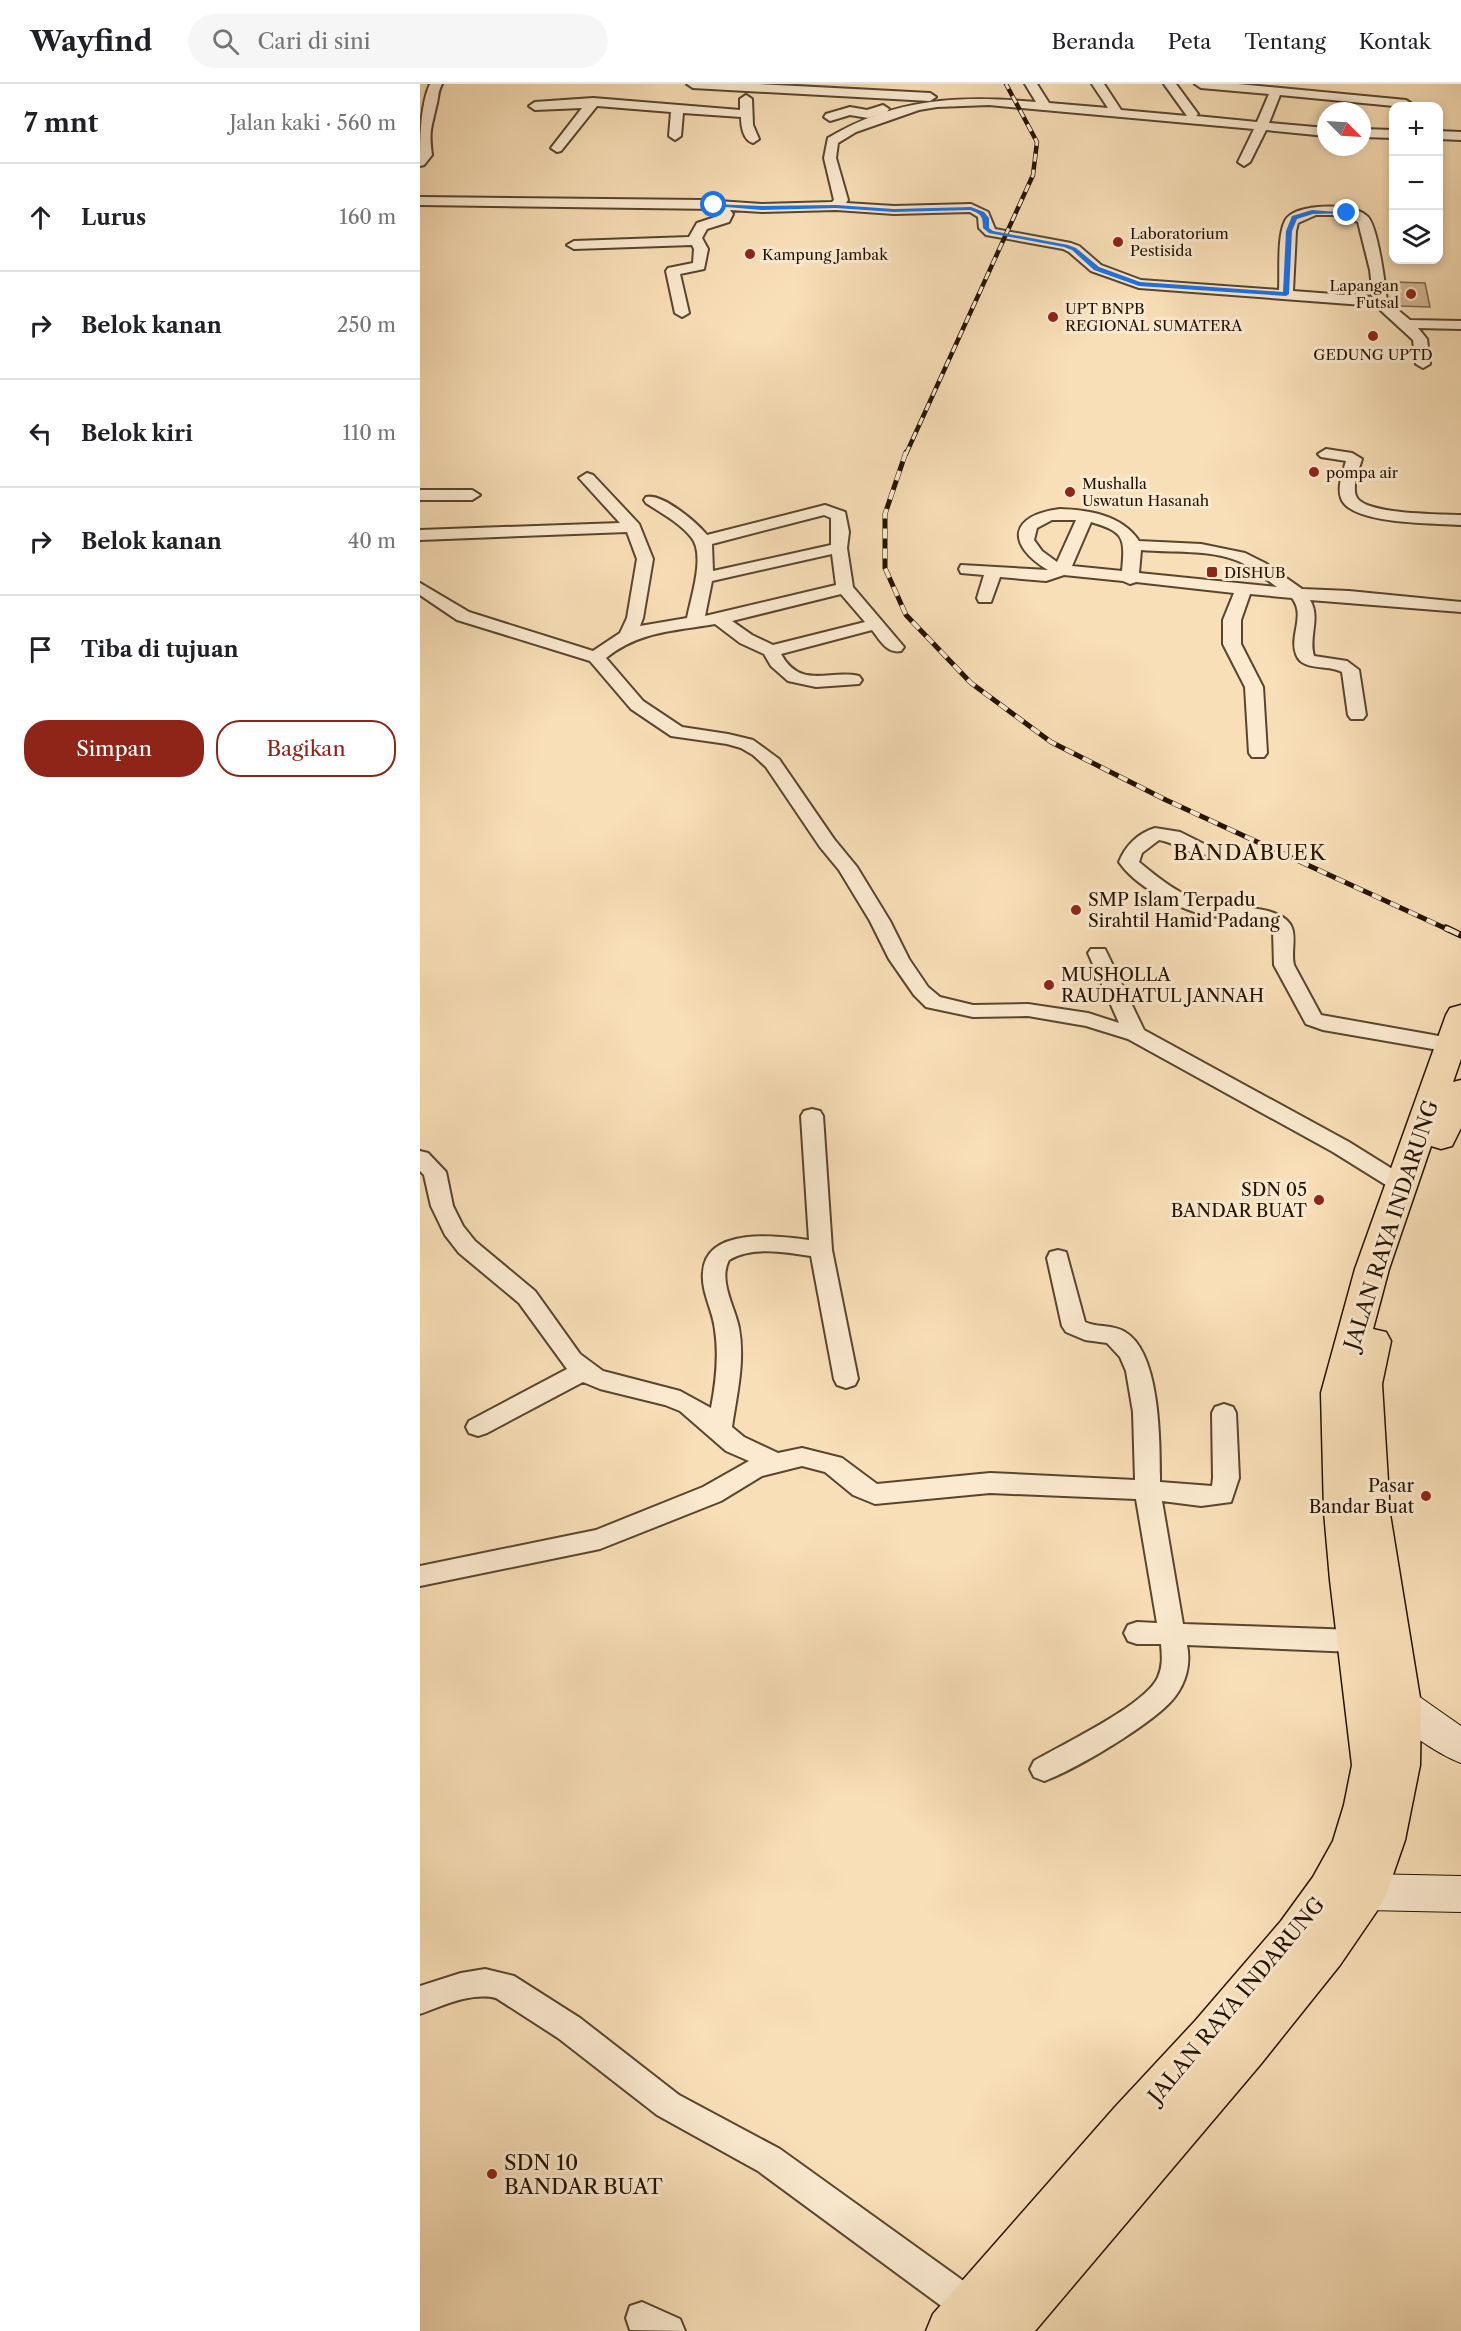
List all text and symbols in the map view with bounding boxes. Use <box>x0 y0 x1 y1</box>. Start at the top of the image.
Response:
search box <box>188 14 608 68</box>
text: Wayfind <box>30 24 152 58</box>
icon: search <box>209 25 242 58</box>
text: Cari di sini <box>257 28 371 55</box>
text: Beranda <box>1052 29 1135 54</box>
text: Peta <box>1168 29 1211 54</box>
text: Tentang <box>1244 29 1326 54</box>
text: Kontak <box>1359 29 1431 54</box>
north arrow <box>1317 102 1371 156</box>
map controls <box>1389 102 1443 264</box>
button: + <box>1389 102 1443 156</box>
text: 7 mnt <box>24 107 98 139</box>
text: Jalan kaki · 560 m <box>229 111 396 135</box>
button: − <box>1389 156 1443 210</box>
route start <box>700 191 726 217</box>
route end <box>1333 199 1359 225</box>
icon: ahead <box>24 201 57 234</box>
text: Lurus <box>81 204 146 231</box>
text: 160 m <box>339 205 396 229</box>
button: layers <box>1389 210 1443 264</box>
place label: Laboratorium Pestisida <box>1130 224 1229 260</box>
marker: Laboratorium Pestisida <box>1111 235 1125 249</box>
place label: Kampung Jambak <box>762 245 889 264</box>
marker: Kampung Jambak <box>743 247 757 261</box>
place label: Lapangan Futsal <box>1330 276 1400 312</box>
marker: Lapangan Futsal <box>1404 287 1418 301</box>
place label: UPT BNPB REGIONAL SUMATERA <box>1065 299 1243 335</box>
icon: right <box>24 309 57 342</box>
marker: UPT BNPB REGIONAL SUMATERA <box>1046 310 1060 324</box>
text: Belok kanan <box>81 312 222 339</box>
text: 250 m <box>337 313 396 337</box>
marker: GEDUNG UPTD <box>1366 329 1380 343</box>
place label: GEDUNG UPTD <box>1313 345 1433 364</box>
icon: left <box>24 417 57 450</box>
text: Belok kiri <box>81 420 193 447</box>
text: 110 m <box>343 421 396 445</box>
place label: pompa air <box>1326 463 1399 482</box>
marker: pompa air <box>1307 465 1321 479</box>
place label: Mushalla Uswatun Hasanah <box>1082 474 1210 510</box>
marker: Mushalla Uswatun Hasanah <box>1063 485 1077 499</box>
icon: right <box>24 525 57 558</box>
text: Belok kanan <box>81 528 222 555</box>
text: 40 m <box>348 529 396 553</box>
place label: DISHUB <box>1224 563 1286 582</box>
marker: DISHUB <box>1205 565 1219 579</box>
icon: arrive <box>24 633 57 666</box>
text: Tiba di tujuan <box>81 636 239 663</box>
button: Simpan <box>24 720 204 777</box>
button: Bagikan <box>216 720 396 777</box>
district label: BANDABUEK <box>1173 840 1327 865</box>
place label: SMP Islam Terpadu Sirahtil Hamid Padang <box>1088 889 1280 932</box>
marker: SMP Islam Terpadu Sirahtil Hamid Padang <box>1069 903 1083 917</box>
place label: MUSHOLLA RAUDHATUL JANNAH <box>1061 964 1264 1007</box>
marker: MUSHOLLA RAUDHATUL JANNAH <box>1042 978 1056 992</box>
street label: JALAN RAYA INDARUNG <box>1338 1097 1443 1356</box>
place label: SDN 05 BANDAR BUAT <box>1171 1179 1308 1222</box>
marker: SDN 05 BANDAR BUAT <box>1312 1193 1326 1207</box>
place label: Pasar Bandar Buat <box>1309 1475 1415 1518</box>
marker: Pasar Bandar Buat <box>1419 1489 1433 1503</box>
street label: JALAN RAYA INDARUNG <box>1141 1892 1329 2110</box>
place label: SDN 10 BANDAR BUAT <box>504 2150 663 2199</box>
marker: SDN 10 BANDAR BUAT <box>485 2167 499 2181</box>

